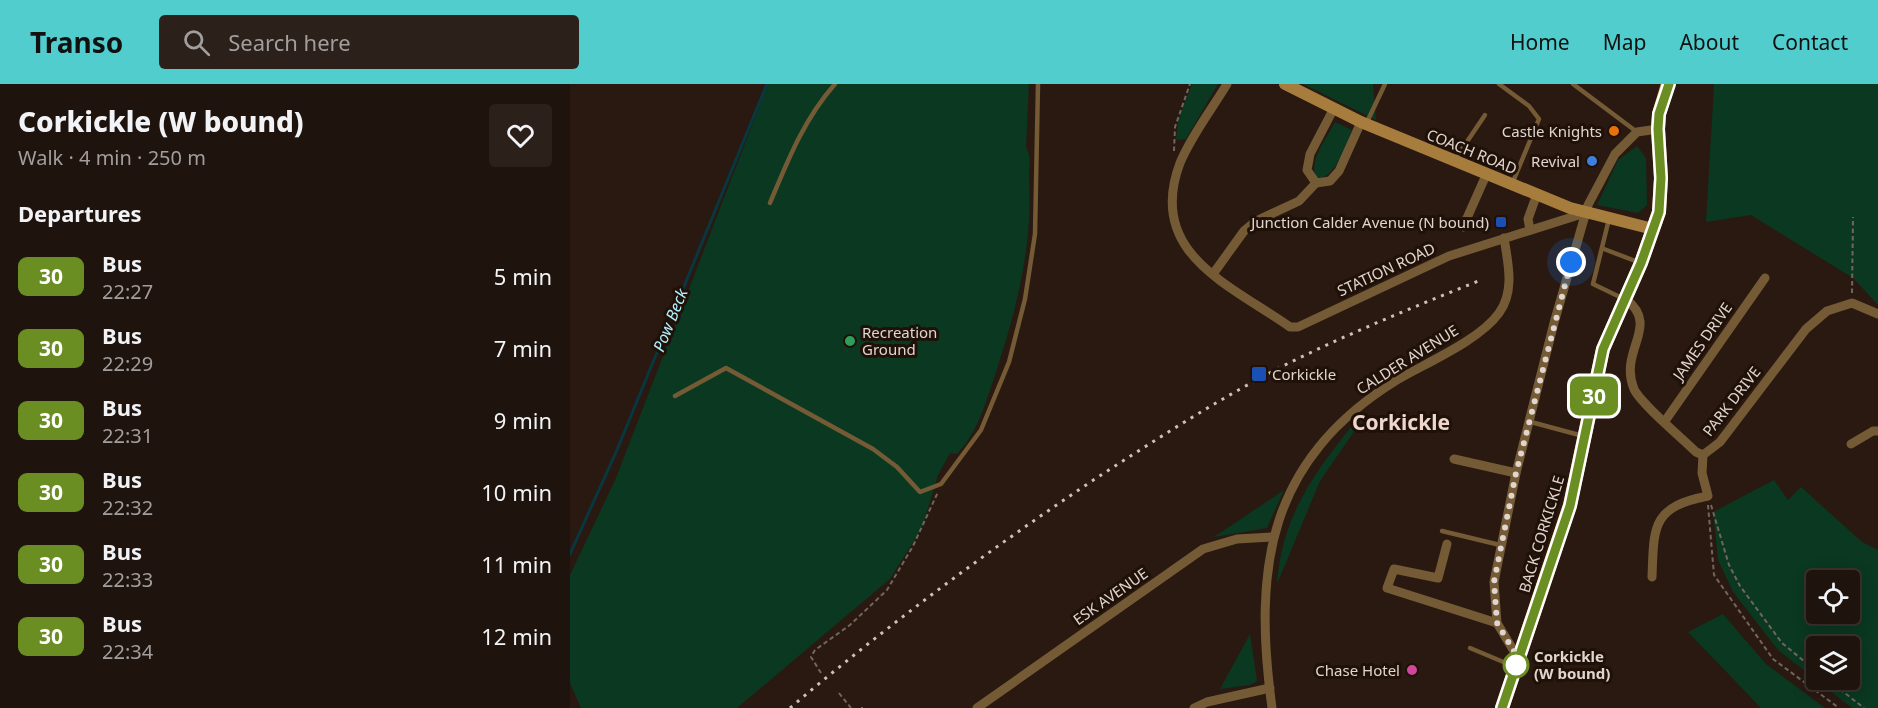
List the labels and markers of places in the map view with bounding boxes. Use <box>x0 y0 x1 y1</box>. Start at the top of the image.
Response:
place label: Castle Knights <box>1502 121 1602 141</box>
marker: Castle Knights <box>1607 124 1621 138</box>
place label: Revival <box>1531 151 1580 171</box>
marker: Revival <box>1585 154 1599 168</box>
place label: Junction Calder Avenue (N bound) <box>1249 212 1489 232</box>
marker: Junction Calder Avenue (N bound) <box>1494 215 1508 229</box>
place label: Recreation Ground <box>862 322 937 359</box>
marker: Recreation Ground <box>843 334 857 348</box>
place label: Corkickle <box>1272 364 1336 384</box>
marker: Corkickle <box>1250 365 1268 383</box>
place label: Corkickle (W bound) <box>1534 646 1610 683</box>
marker: Corkickle (W bound) <box>1503 652 1529 678</box>
place label: Chase Hotel <box>1315 660 1400 680</box>
marker: Chase Hotel <box>1405 663 1419 677</box>

